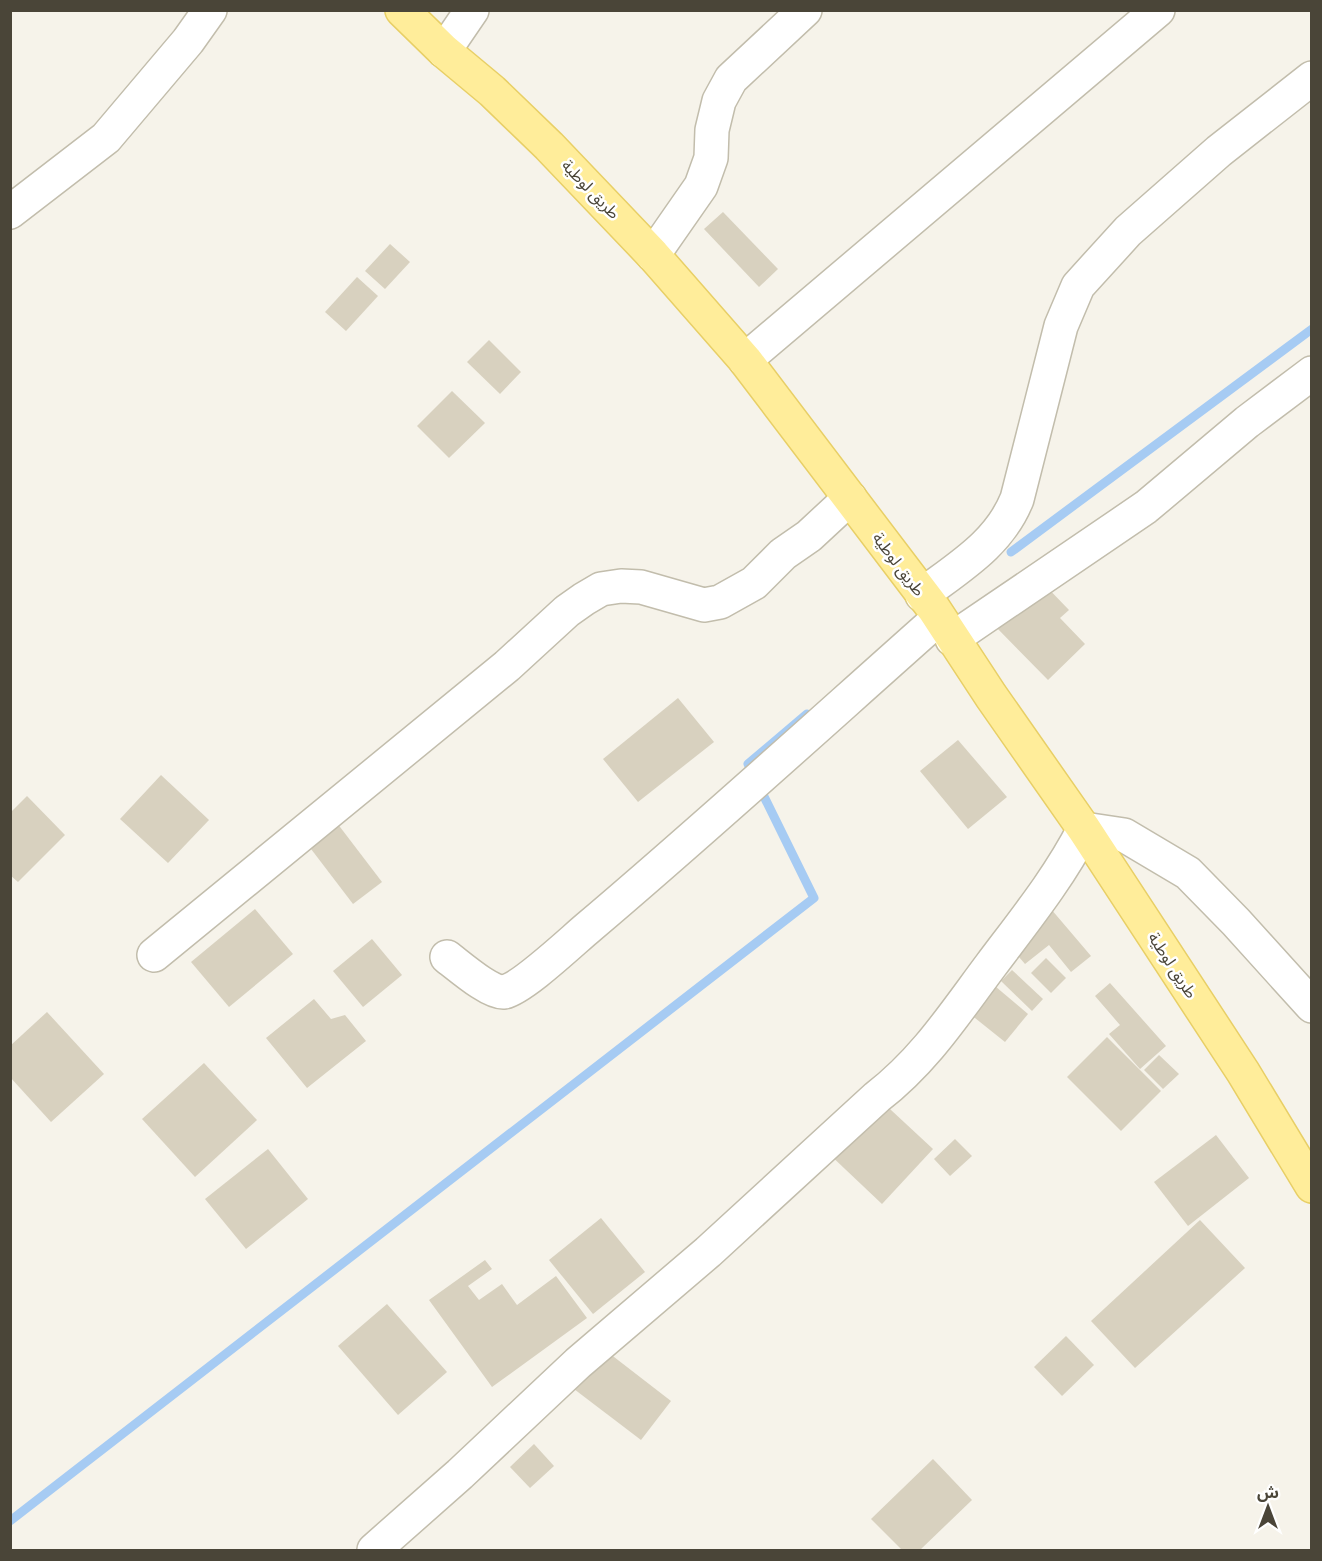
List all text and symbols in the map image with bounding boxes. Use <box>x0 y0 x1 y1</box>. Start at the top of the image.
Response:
street label: طريق لوطية <box>557 154 625 224</box>
street label: طريق لوطية <box>868 527 930 601</box>
street label: طريق لوطية <box>1143 928 1203 1003</box>
north arrow <box>1238 1477 1298 1537</box>
text: ش <box>1257 1481 1279 1503</box>

